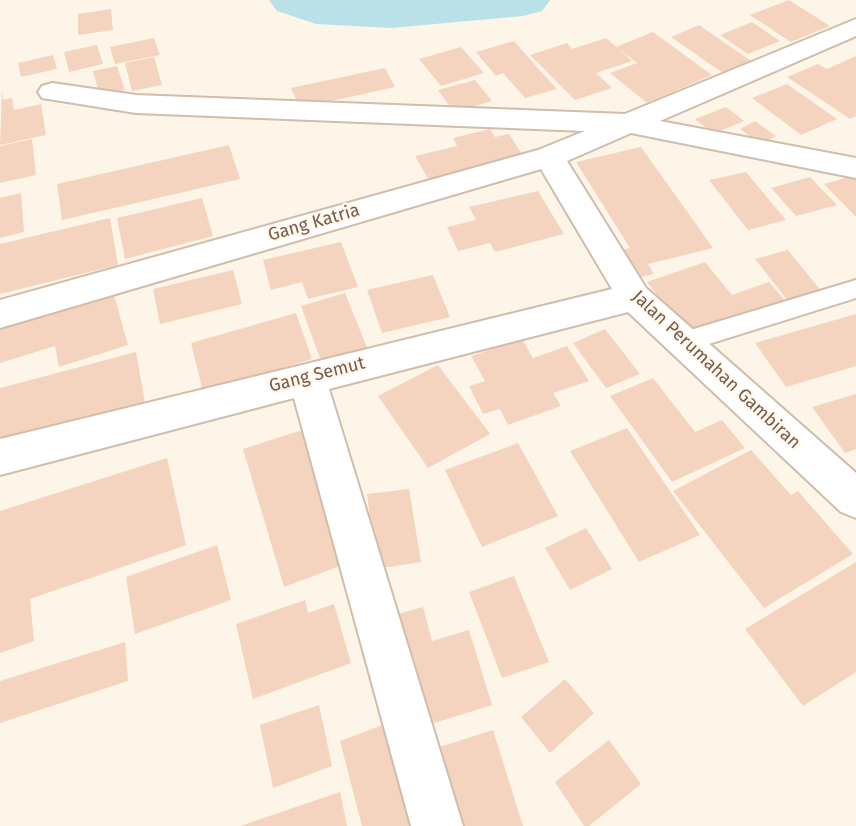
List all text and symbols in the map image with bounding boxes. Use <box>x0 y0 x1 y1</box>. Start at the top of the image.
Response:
street label: Gang Katria <box>266 200 362 246</box>
street label: Jalan Perumahan Gambiran <box>627 286 805 454</box>
street label: Gang Semut <box>267 353 367 397</box>

